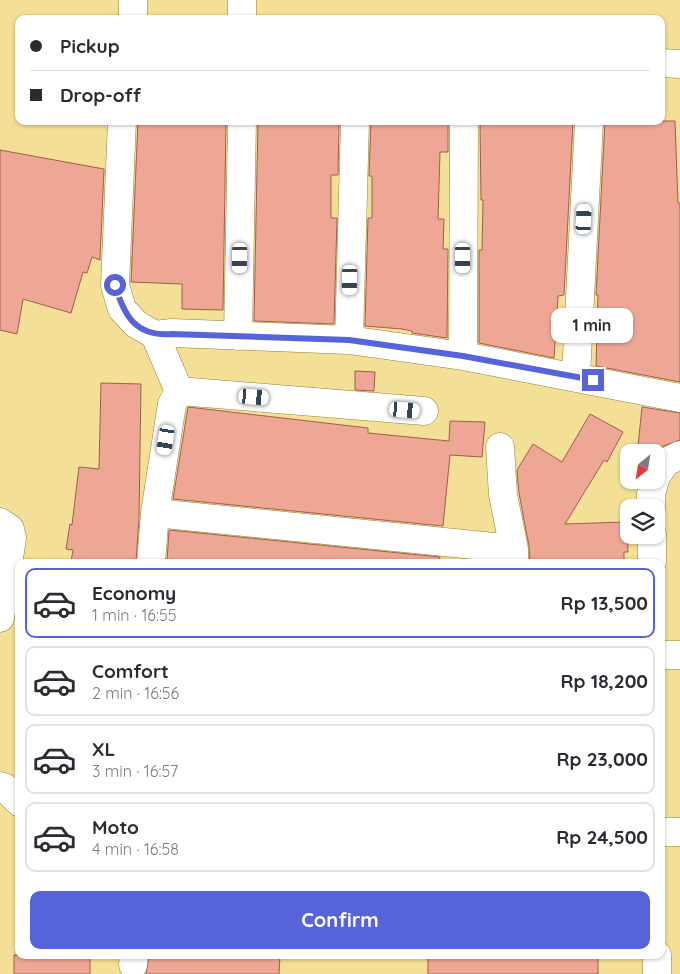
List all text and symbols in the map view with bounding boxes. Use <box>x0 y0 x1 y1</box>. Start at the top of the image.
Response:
text: Pickup <box>60 34 120 58</box>
text: Drop-off <box>60 83 141 107</box>
car <box>575 204 592 234</box>
car <box>232 243 247 273</box>
car <box>455 243 470 273</box>
car <box>342 265 357 295</box>
route start <box>104 274 126 296</box>
callout: 1 min <box>552 308 634 342</box>
text: 1 min <box>573 315 611 335</box>
route end <box>582 369 604 391</box>
car <box>238 388 269 406</box>
car <box>389 401 420 419</box>
car <box>156 424 175 456</box>
north arrow <box>620 444 665 489</box>
map controls <box>620 444 665 544</box>
button: layers <box>620 499 665 544</box>
icon: car <box>32 581 77 626</box>
text: Economy <box>92 581 176 605</box>
text: Rp 13,500 <box>561 591 648 615</box>
text: 1 min · 16:55 <box>92 605 176 625</box>
icon: car <box>32 659 77 704</box>
text: Comfort <box>92 659 169 683</box>
text: Rp 18,200 <box>561 669 648 693</box>
text: 2 min · 16:56 <box>92 683 179 703</box>
icon: car <box>32 737 77 782</box>
text: XL <box>92 737 115 761</box>
text: Rp 23,000 <box>556 747 648 771</box>
text: 3 min · 16:57 <box>92 761 178 781</box>
icon: car <box>32 815 77 860</box>
text: Moto <box>92 815 139 839</box>
text: Rp 24,500 <box>556 825 648 849</box>
text: 4 min · 16:58 <box>92 839 179 859</box>
button: Confirm <box>30 891 650 949</box>

